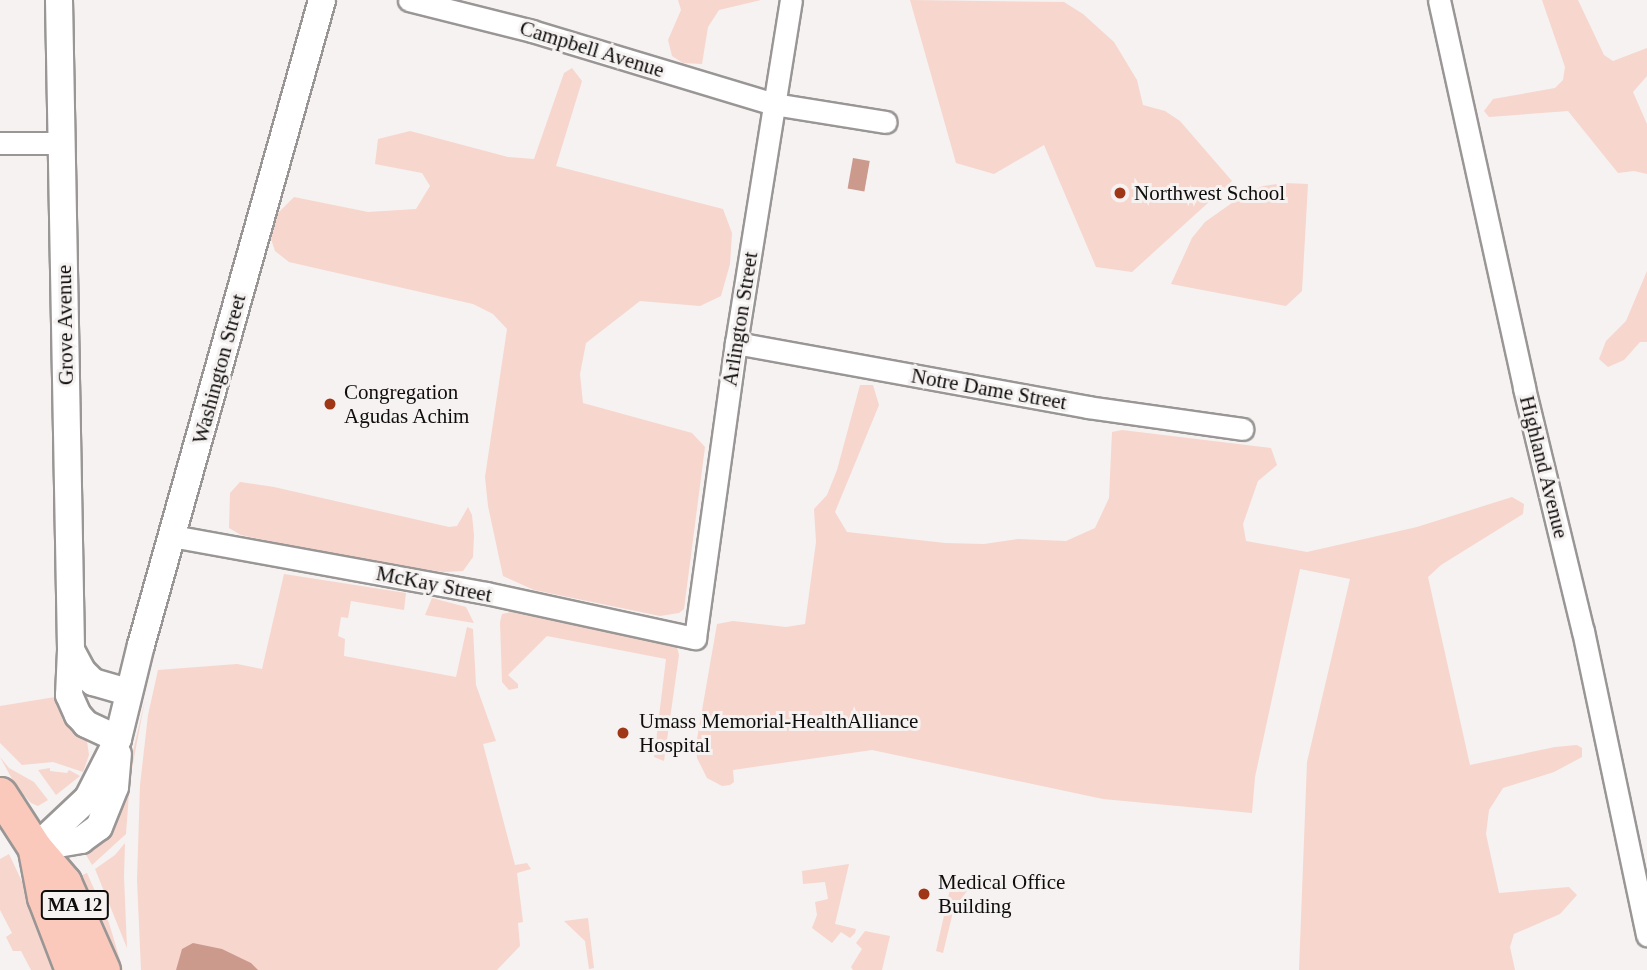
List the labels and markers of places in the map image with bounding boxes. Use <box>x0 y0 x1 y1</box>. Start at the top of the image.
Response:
place label: Northwest School <box>1134 180 1285 206</box>
marker: Northwest School <box>1112 185 1128 201</box>
place label: Congregation Agudas Achim <box>344 379 471 429</box>
marker: Congregation Agudas Achim <box>322 396 338 412</box>
place label: Umass Memorial-HealthAlliance Hospital <box>639 708 918 758</box>
marker: Umass Memorial-HealthAlliance Hospital <box>613 723 633 743</box>
place label: Medical Office Building <box>938 869 1065 919</box>
marker: Medical Office Building <box>916 886 932 902</box>

